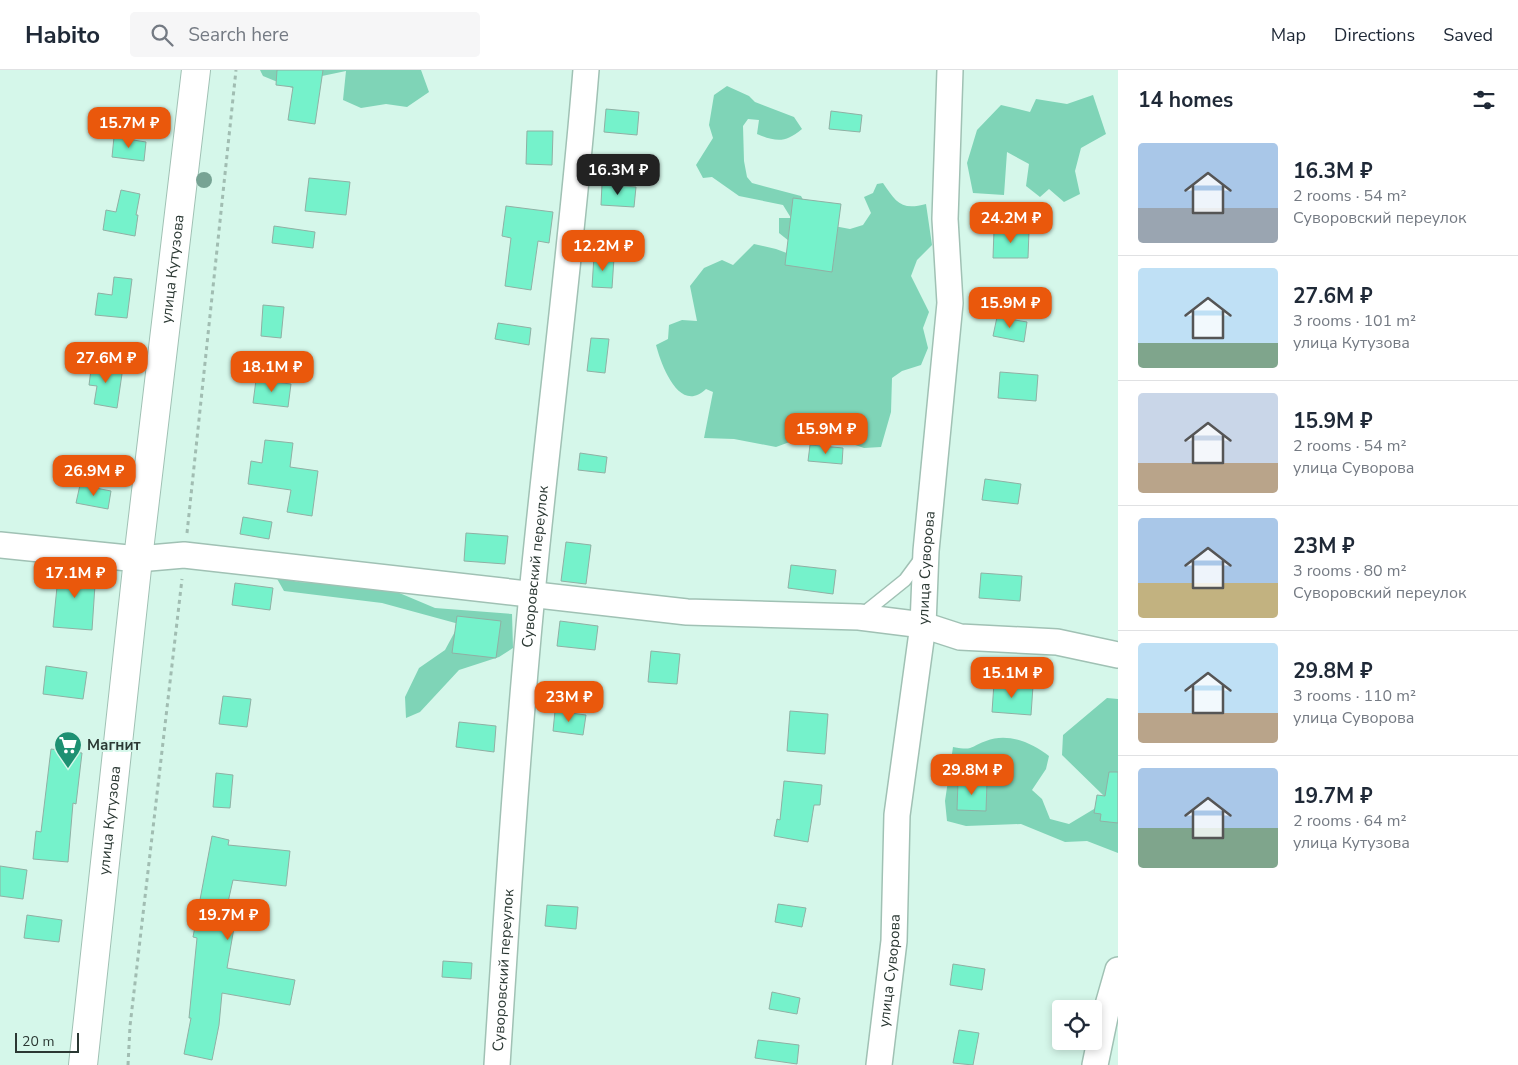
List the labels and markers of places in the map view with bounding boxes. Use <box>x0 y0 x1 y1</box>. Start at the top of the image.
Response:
pin: 15.7M ₽ <box>83 106 175 149</box>
pin: 16.3M ₽ <box>572 154 664 196</box>
pin: 24.2M ₽ <box>965 202 1057 244</box>
pin: 12.2M ₽ <box>557 230 649 272</box>
pin: 15.9M ₽ <box>964 286 1056 329</box>
pin: 27.6M ₽ <box>60 342 152 384</box>
pin: 18.1M ₽ <box>226 350 318 393</box>
pin: 15.9M ₽ <box>780 412 872 455</box>
pin: 26.9M ₽ <box>48 454 140 497</box>
pin: 17.1M ₽ <box>29 556 121 599</box>
pin: 15.1M ₽ <box>966 656 1058 699</box>
pin: 23M ₽ <box>534 680 604 723</box>
supermarket icon: Магнит <box>53 730 83 769</box>
place label: Магнит <box>87 735 141 755</box>
pin: 29.8M ₽ <box>926 754 1018 796</box>
pin: 19.7M ₽ <box>182 898 274 941</box>

